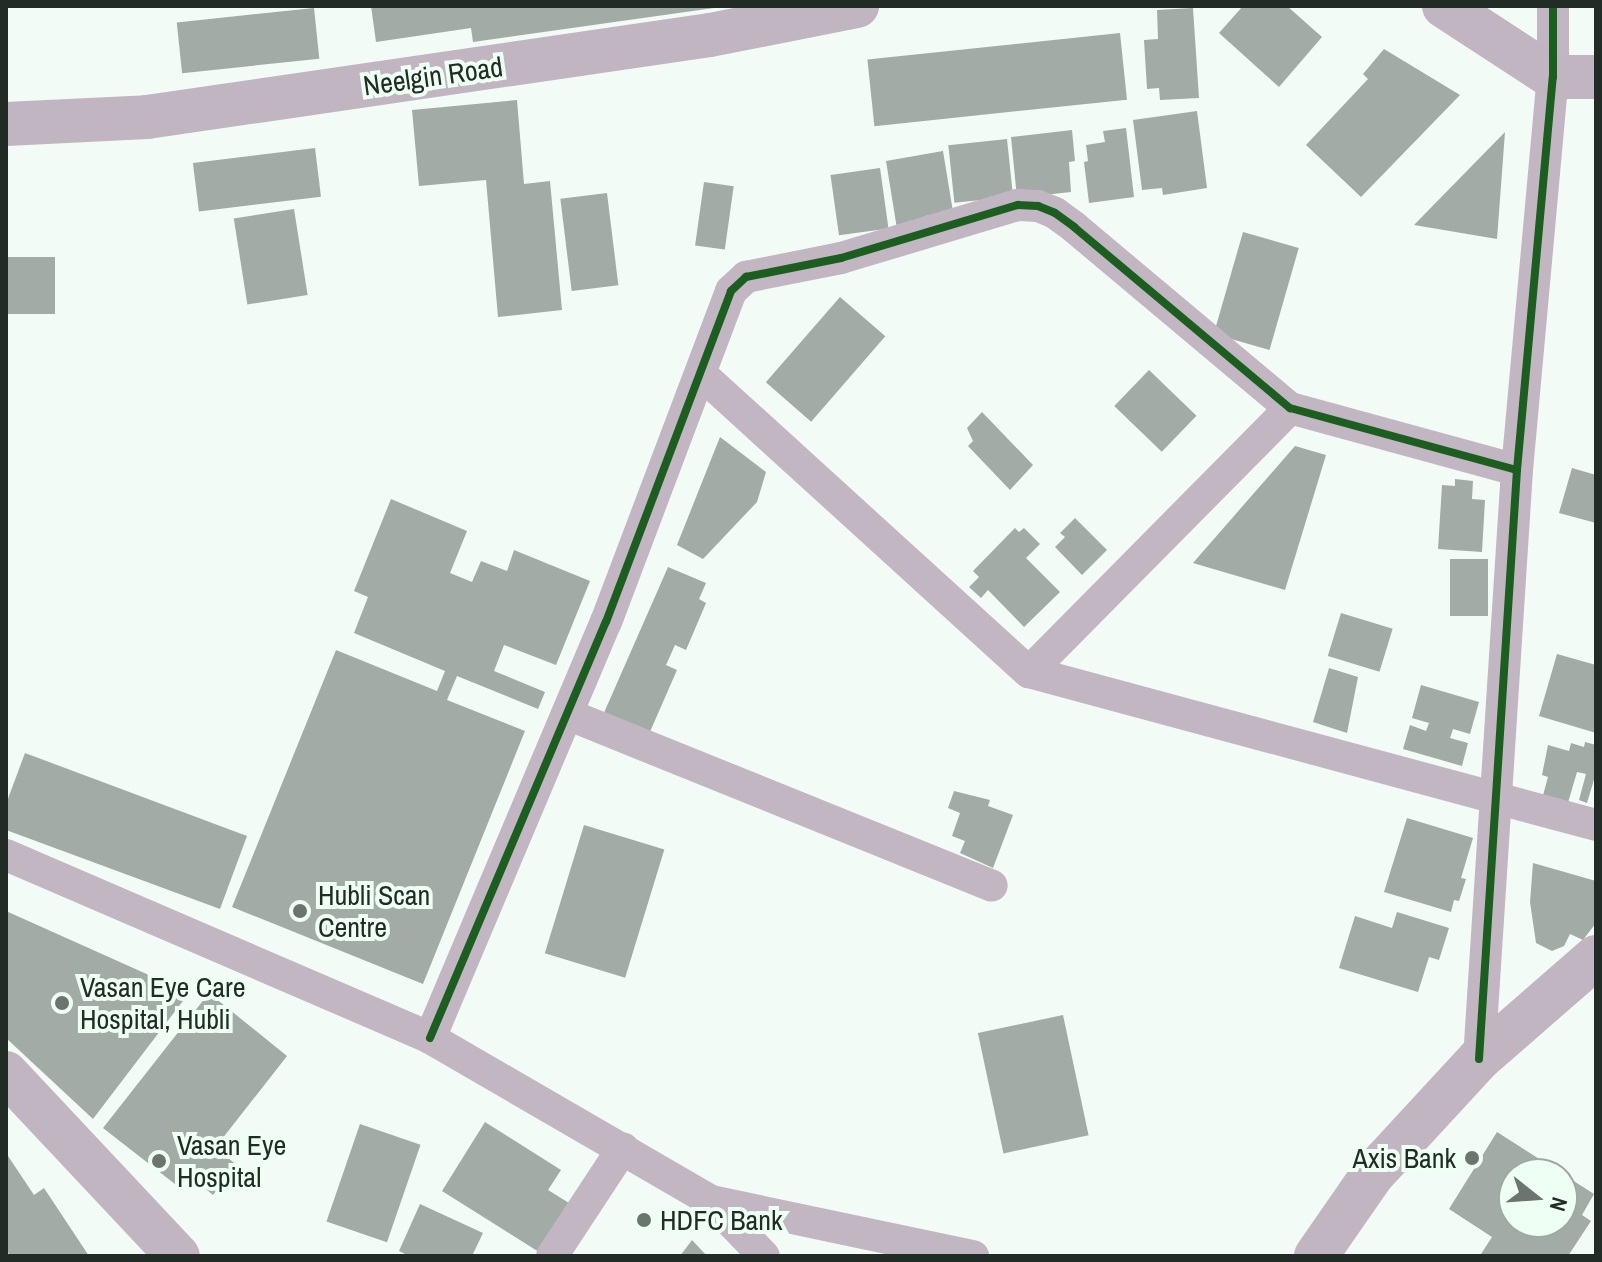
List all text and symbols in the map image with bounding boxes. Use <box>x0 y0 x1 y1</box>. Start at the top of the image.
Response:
street label: Neelgin Road <box>361 50 505 102</box>
place label: Hubli Scan Centre <box>318 878 430 944</box>
marker: Hubli Scan Centre <box>289 900 311 922</box>
place label: Vasan Eye Care Hospital, Hubli <box>80 970 246 1036</box>
marker: Vasan Eye Care Hospital, Hubli <box>51 992 73 1014</box>
place label: Vasan Eye Hospital <box>177 1128 286 1194</box>
place label: Axis Bank <box>1353 1141 1456 1175</box>
marker: Axis Bank <box>1463 1149 1481 1167</box>
marker: Vasan Eye Hospital <box>148 1150 170 1172</box>
north arrow <box>1498 1158 1578 1238</box>
text: N <box>1543 1194 1575 1215</box>
place label: HDFC Bank <box>660 1203 782 1237</box>
marker: HDFC Bank <box>635 1211 653 1229</box>

